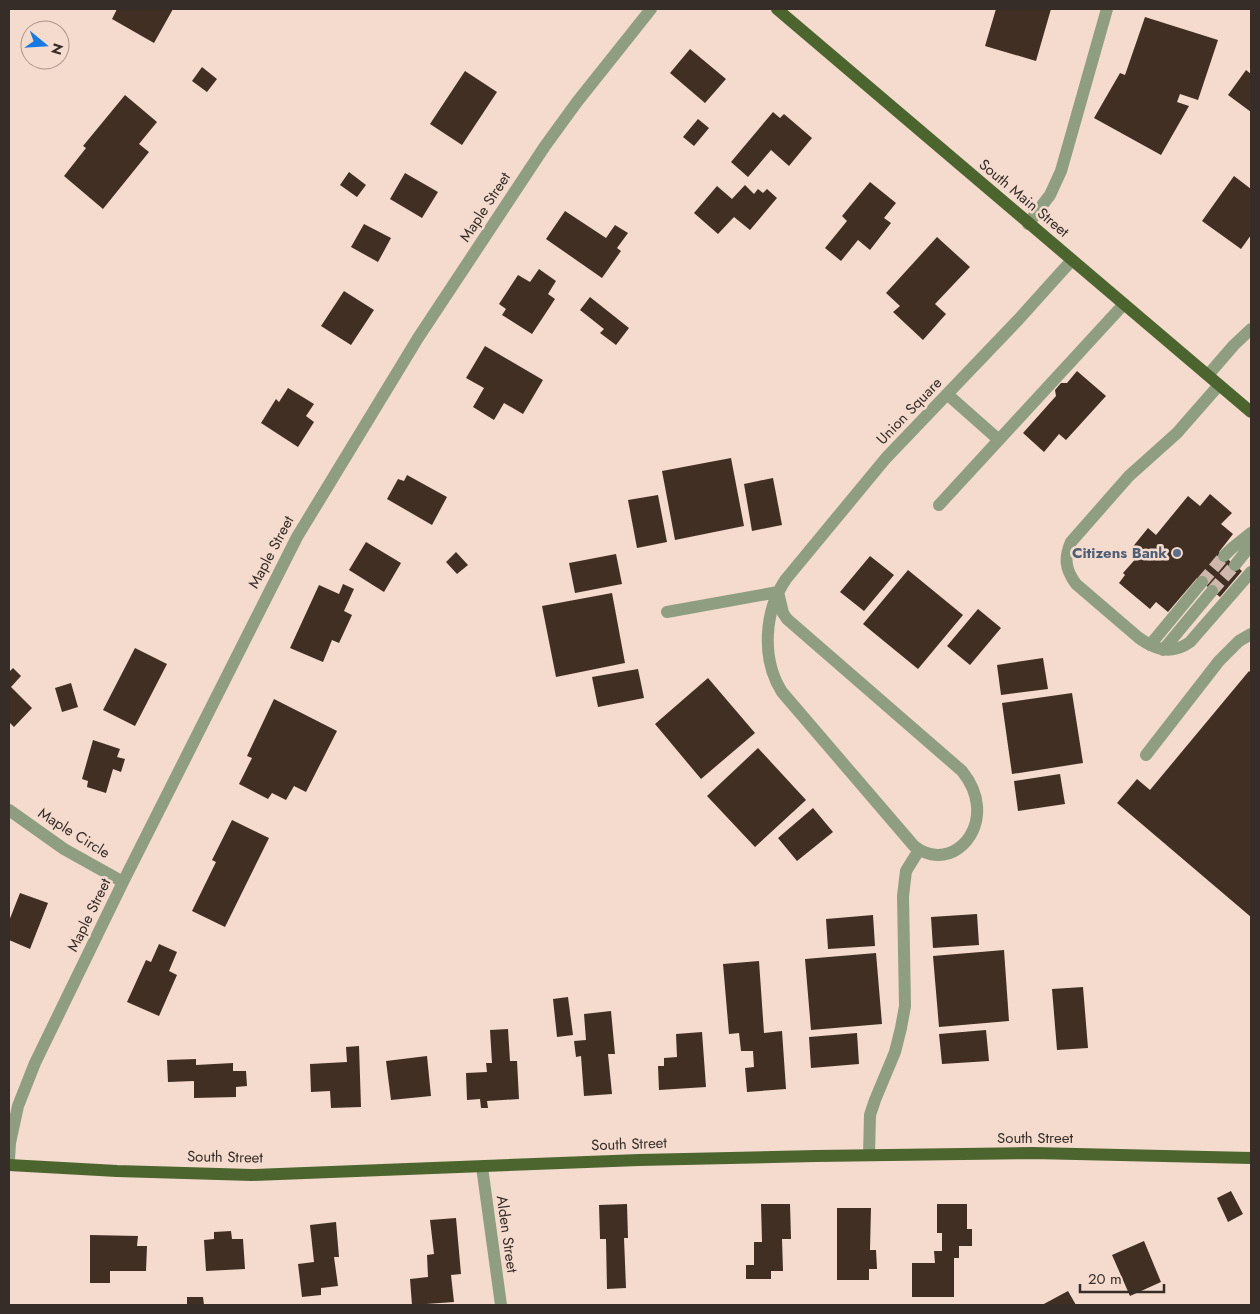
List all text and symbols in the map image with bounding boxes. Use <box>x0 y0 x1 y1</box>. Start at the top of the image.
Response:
north arrow <box>20 20 70 70</box>
text: N <box>46 41 69 57</box>
street label: South Main Street <box>974 154 1074 243</box>
street label: Maple Street <box>454 167 516 246</box>
street label: Union Square <box>871 372 947 450</box>
street label: Maple Street <box>243 511 300 592</box>
place label: Citizens Bank <box>1072 542 1167 564</box>
marker: Citizens Bank <box>1171 547 1183 559</box>
street label: Maple Circle <box>34 802 114 864</box>
street label: Maple Street <box>62 874 116 955</box>
street label: South Street <box>997 1127 1073 1149</box>
street label: South Street <box>591 1132 668 1156</box>
street label: South Street <box>187 1145 264 1169</box>
street label: Alden Street <box>491 1194 523 1274</box>
scale bar <box>1080 1262 1164 1294</box>
text: 20 m <box>1088 1268 1122 1290</box>

